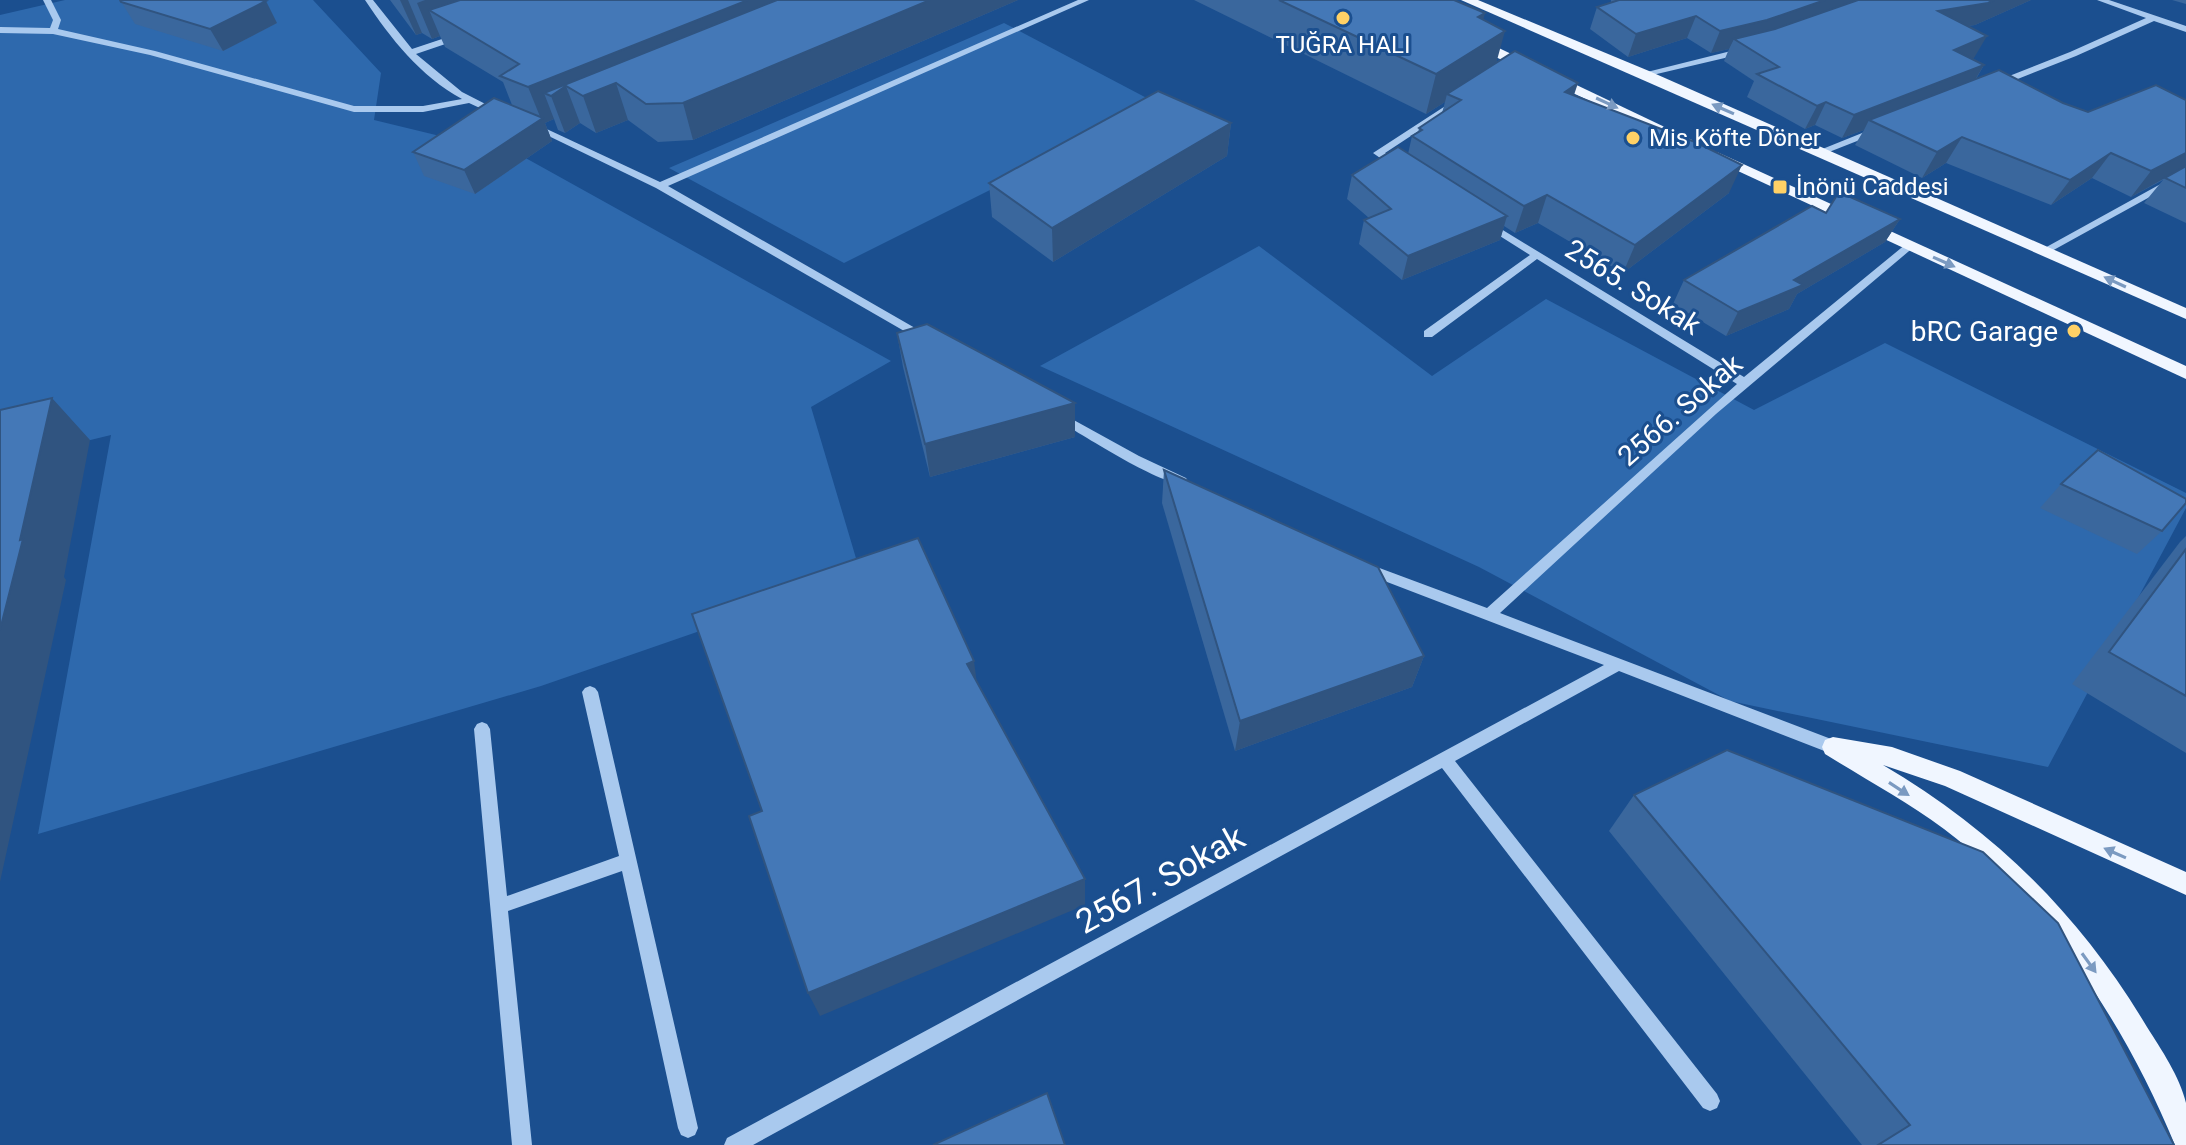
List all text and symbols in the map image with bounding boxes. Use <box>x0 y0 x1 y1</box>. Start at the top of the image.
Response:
marker: TUĞRA HALI <box>1334 9 1352 27</box>
place label: TUĞRA HALI <box>1275 31 1411 59</box>
one-way arrow <box>1595 96 1619 110</box>
one-way arrow <box>1712 102 1735 116</box>
place label: Mis Köfte Döner <box>1649 124 1821 152</box>
marker: Mis Köfte Döner <box>1624 129 1642 147</box>
place label: İnönü Caddesi <box>1796 173 1949 201</box>
marker: İnönü Caddesi <box>1771 178 1789 196</box>
street label: 2565. Sokak <box>1559 232 1708 342</box>
one-way arrow <box>1932 255 1955 269</box>
one-way arrow <box>2103 275 2127 289</box>
place label: bRC Garage <box>1911 315 2058 348</box>
marker: bRC Garage <box>2065 322 2083 340</box>
street label: 2566. Sokak <box>1611 347 1749 473</box>
one-way arrow <box>1888 781 1910 796</box>
street label: 2567. Sokak <box>1069 816 1252 942</box>
one-way arrow <box>2103 846 2126 859</box>
one-way arrow <box>2081 952 2097 974</box>

